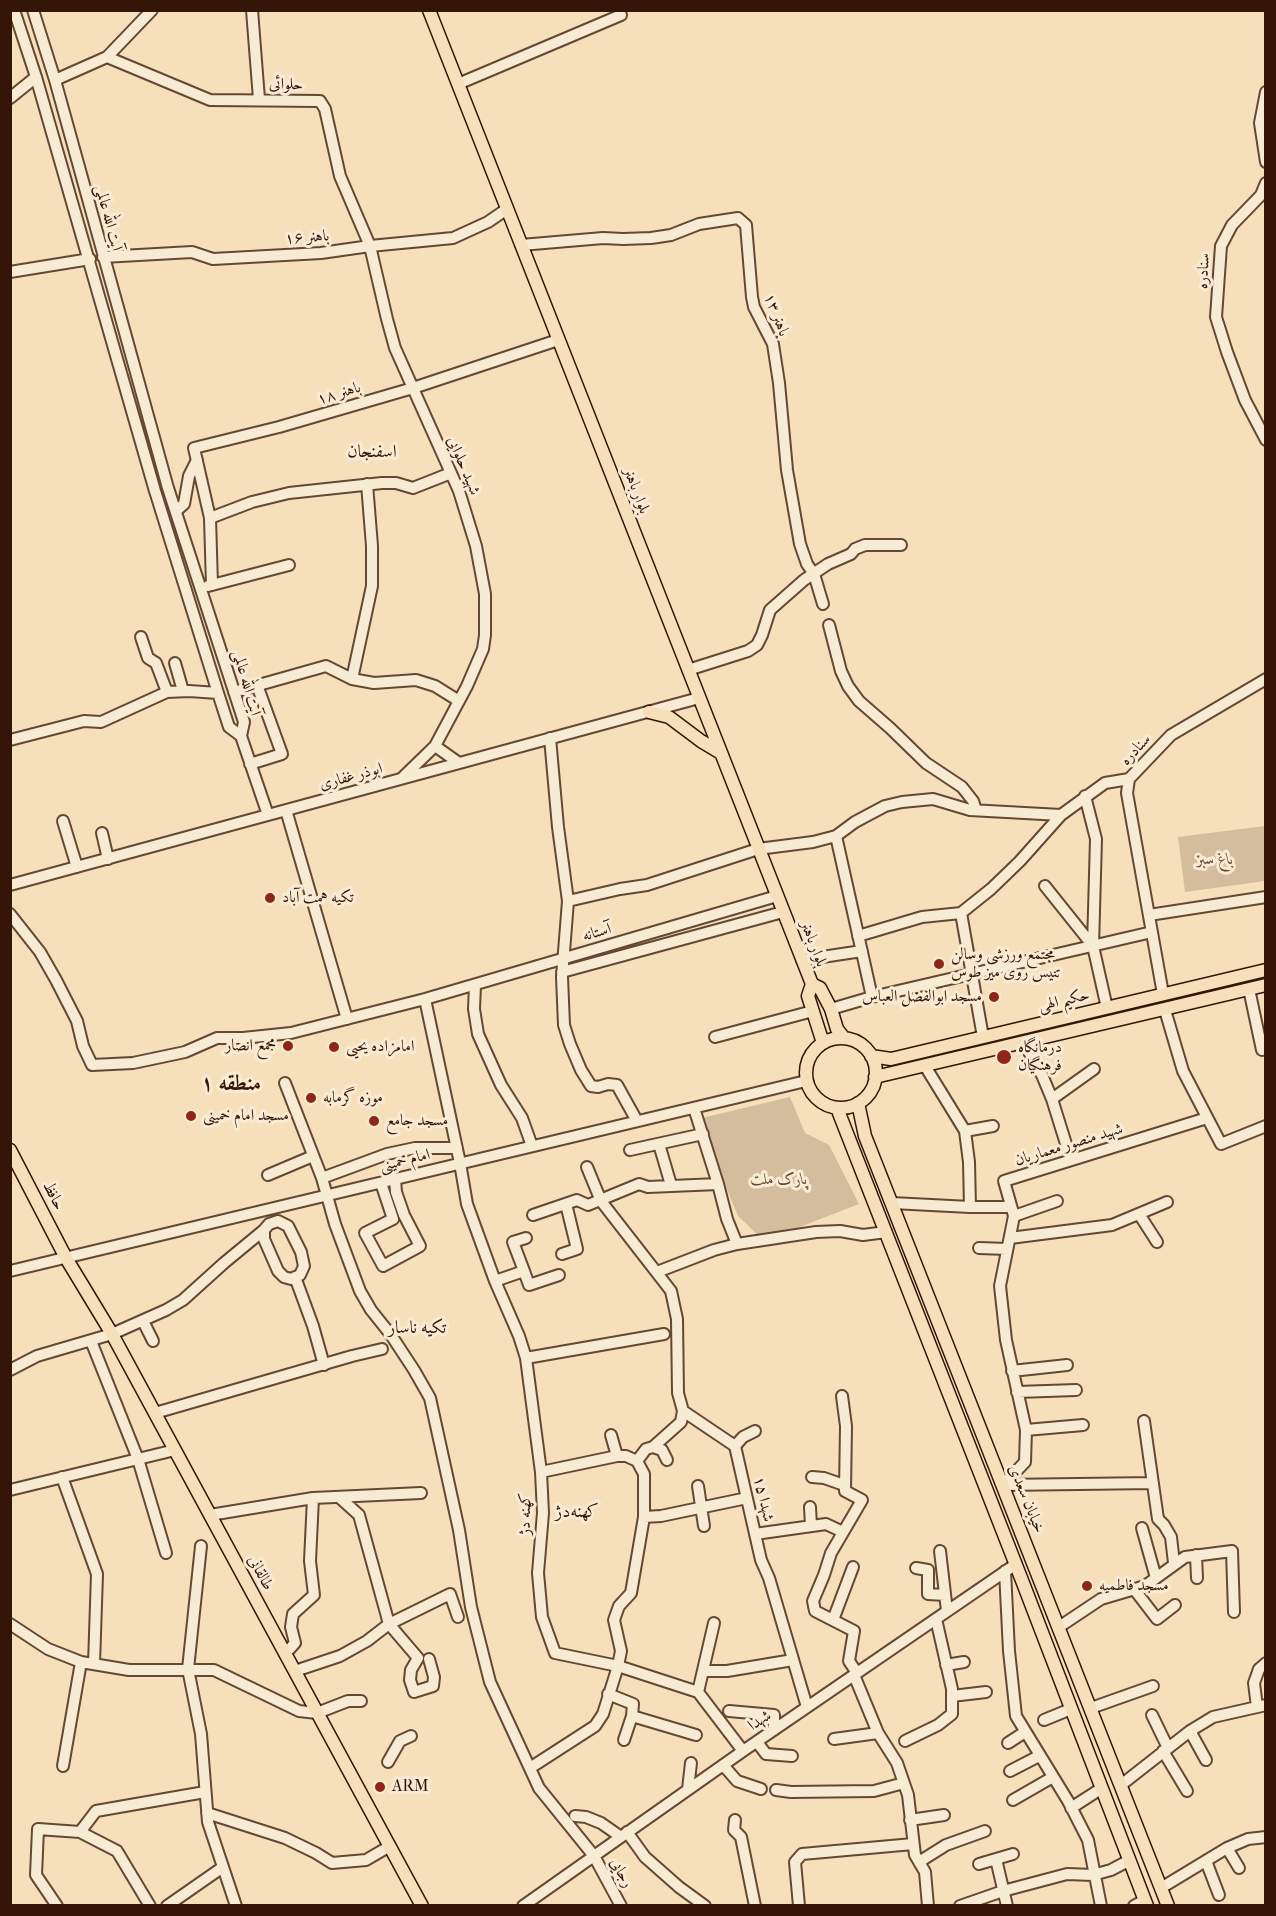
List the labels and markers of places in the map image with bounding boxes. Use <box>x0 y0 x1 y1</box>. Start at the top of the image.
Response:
place label: تکیه همت آباد <box>282 888 353 908</box>
marker: تکیه همت آباد <box>263 891 277 905</box>
place label: مجتمع ورزشی وسالن تنیس روی میز طوس <box>951 945 1061 983</box>
marker: مجتمع ورزشی وسالن تنیس روی میز طوس <box>932 957 946 971</box>
place label: مسجد ابوالفضل العباس <box>862 987 982 1007</box>
marker: مسجد ابوالفضل العباس <box>987 990 1001 1004</box>
place label: مجمع انصار <box>225 1036 276 1056</box>
place label: امامزاده یحیی <box>346 1037 414 1057</box>
place label: درمانگاه فرهنگیان <box>1018 1038 1062 1076</box>
marker: مجمع انصار <box>281 1039 295 1053</box>
marker: امامزاده یحیی <box>327 1040 341 1054</box>
marker: درمانگاه فرهنگیان <box>995 1048 1013 1066</box>
place label: موزه گرمابه <box>323 1088 383 1108</box>
marker: موزه گرمابه <box>304 1091 318 1105</box>
place label: مسجد امام خمینی <box>203 1106 289 1126</box>
marker: مسجد امام خمینی <box>184 1109 198 1123</box>
place label: مسجد جامع <box>386 1111 448 1131</box>
marker: مسجد جامع <box>367 1114 381 1128</box>
place label: مسجد فاطمیه <box>1099 1576 1169 1596</box>
marker: مسجد فاطمیه <box>1080 1579 1094 1593</box>
place label: ARM <box>392 1777 429 1797</box>
marker: ARM <box>373 1780 387 1794</box>

